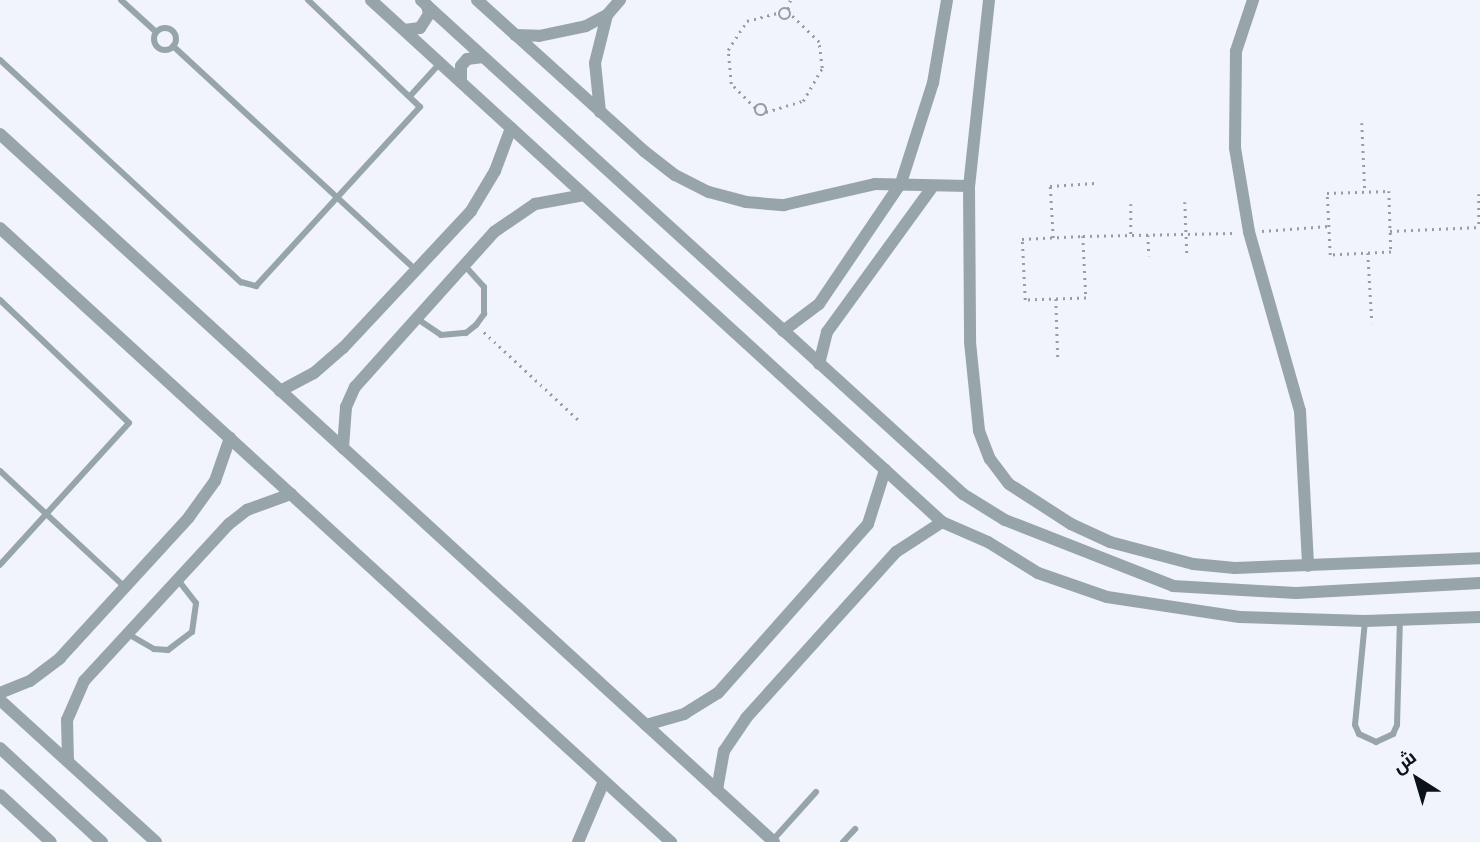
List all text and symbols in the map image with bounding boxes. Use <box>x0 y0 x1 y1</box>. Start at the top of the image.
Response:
north arrow <box>1382 744 1452 814</box>
text: ش <box>1387 745 1421 778</box>

